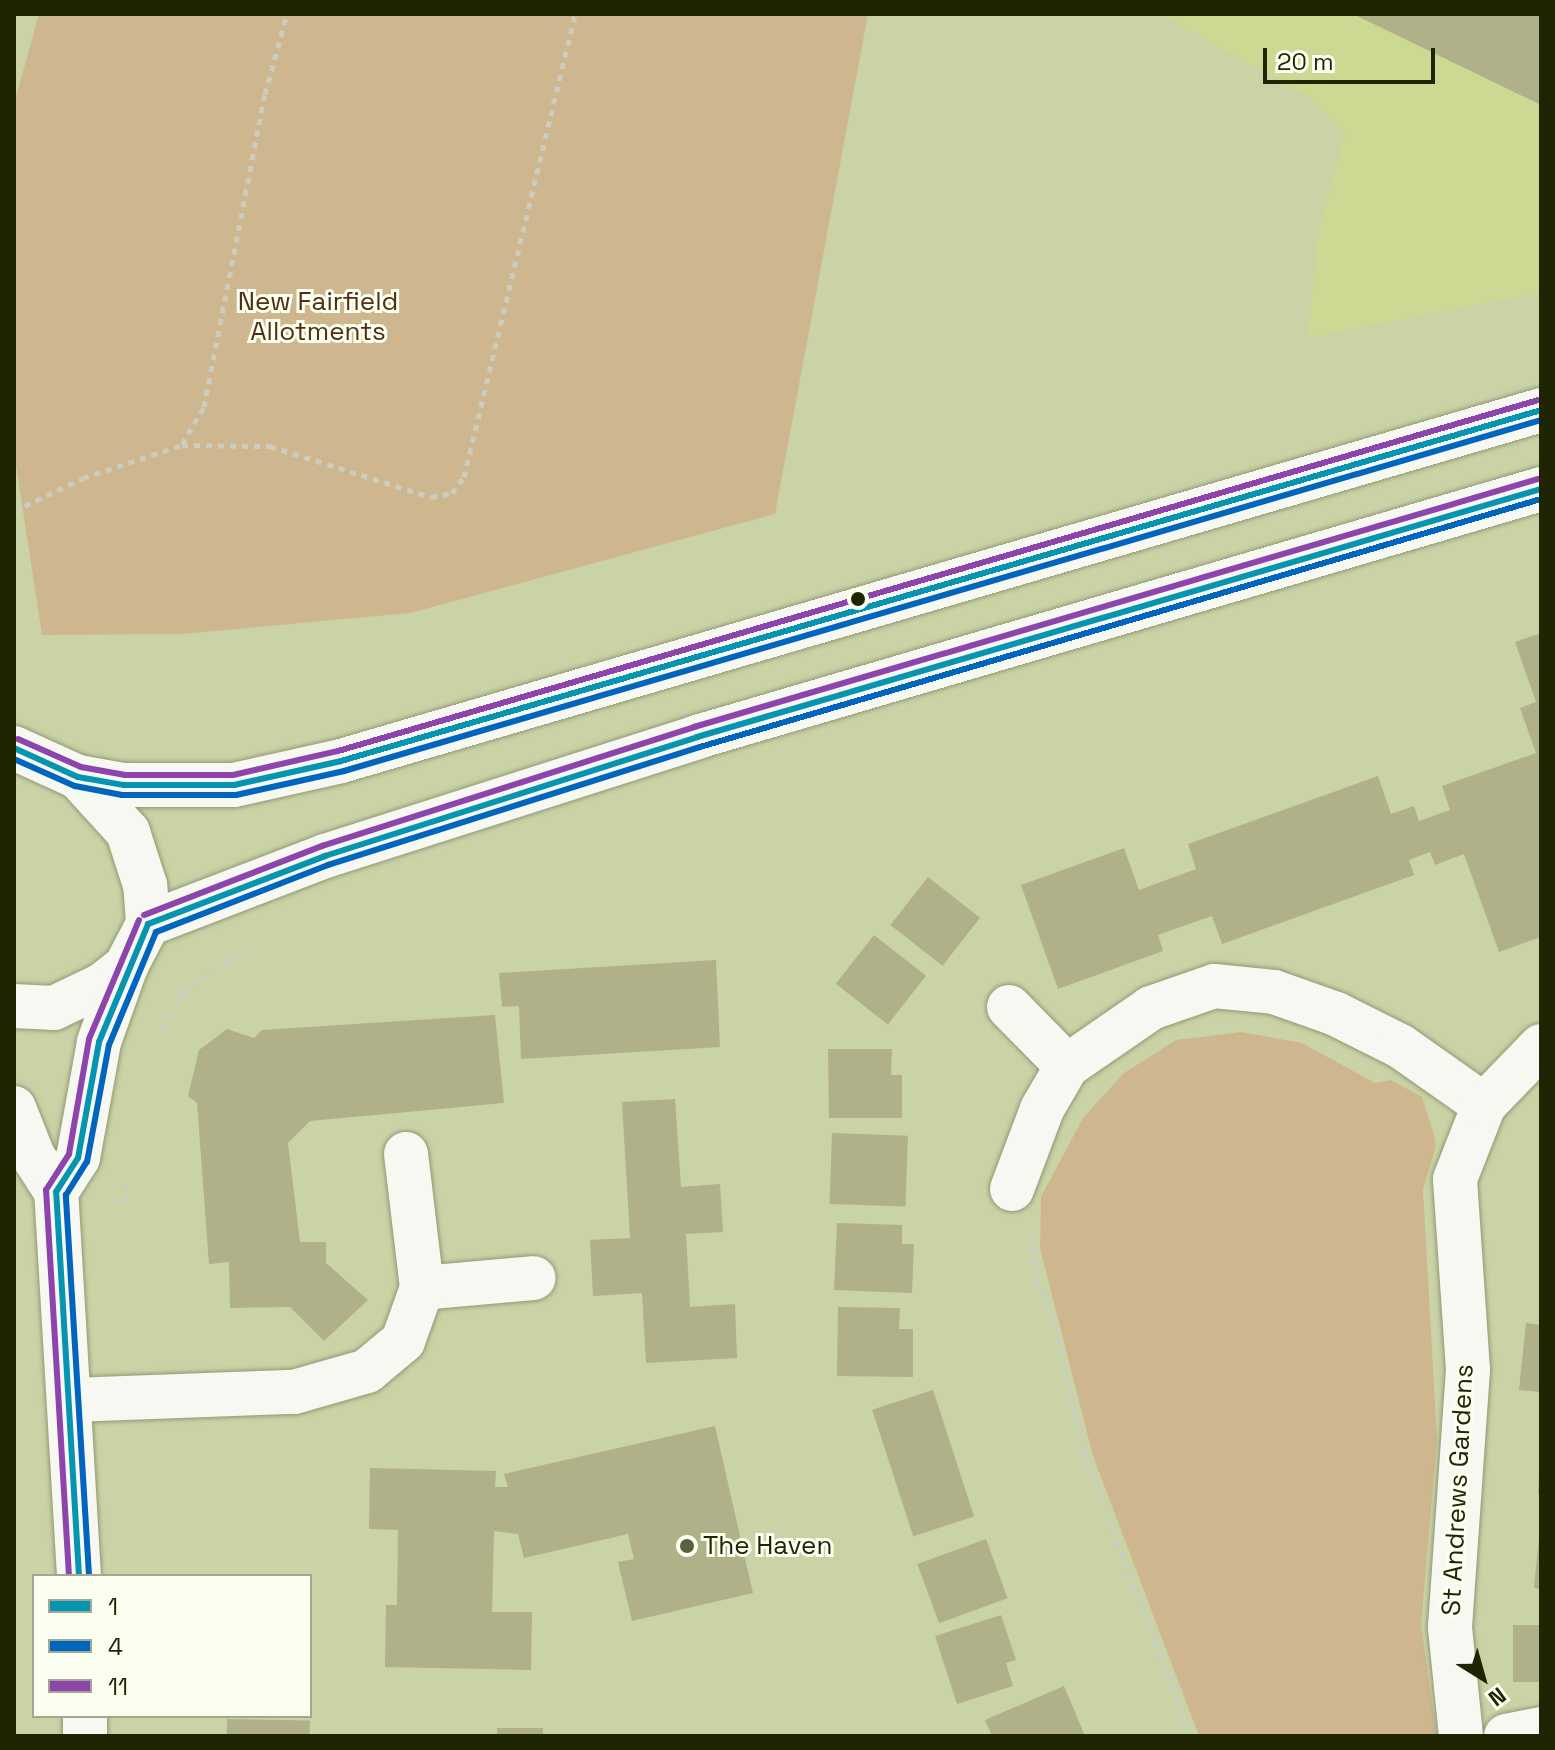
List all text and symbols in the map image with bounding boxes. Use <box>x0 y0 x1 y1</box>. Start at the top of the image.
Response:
scale bar <box>1267 32 1439 82</box>
text: 20 m <box>1277 46 1334 77</box>
park label: New Fairfield Allotments <box>238 286 398 348</box>
unlabelled marker <box>850 591 866 607</box>
street label: St Andrews Gardens <box>1436 1363 1480 1617</box>
place label: The Haven <box>703 1530 832 1562</box>
marker: The Haven <box>678 1537 696 1555</box>
legend <box>32 1574 312 1718</box>
text: 1 <box>108 1591 118 1622</box>
text: 4 <box>108 1631 123 1662</box>
north arrow <box>1443 1638 1523 1718</box>
text: 11 <box>108 1671 128 1702</box>
text: N <box>1483 1682 1512 1713</box>

